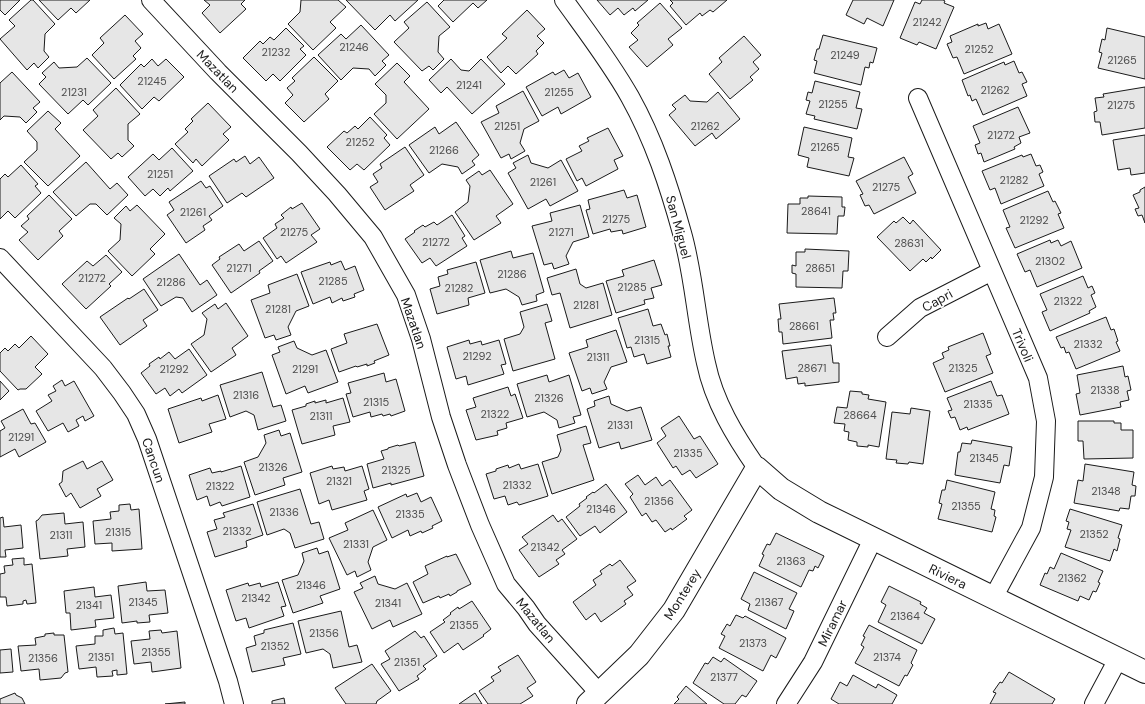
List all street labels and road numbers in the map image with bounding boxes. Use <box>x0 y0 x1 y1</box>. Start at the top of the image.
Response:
street label: Mazatlan <box>193 46 242 96</box>
street label: San Miguel <box>662 194 695 261</box>
street label: Capri <box>919 285 956 316</box>
street label: Mazatlan <box>397 295 430 351</box>
street label: Trivoli <box>1008 326 1037 365</box>
street label: Cancun <box>138 436 169 485</box>
street label: Riviera <box>926 560 970 593</box>
street label: Monterey <box>660 565 705 623</box>
street label: Mazatlan <box>512 594 559 646</box>
street label: Miramar <box>814 597 851 649</box>

